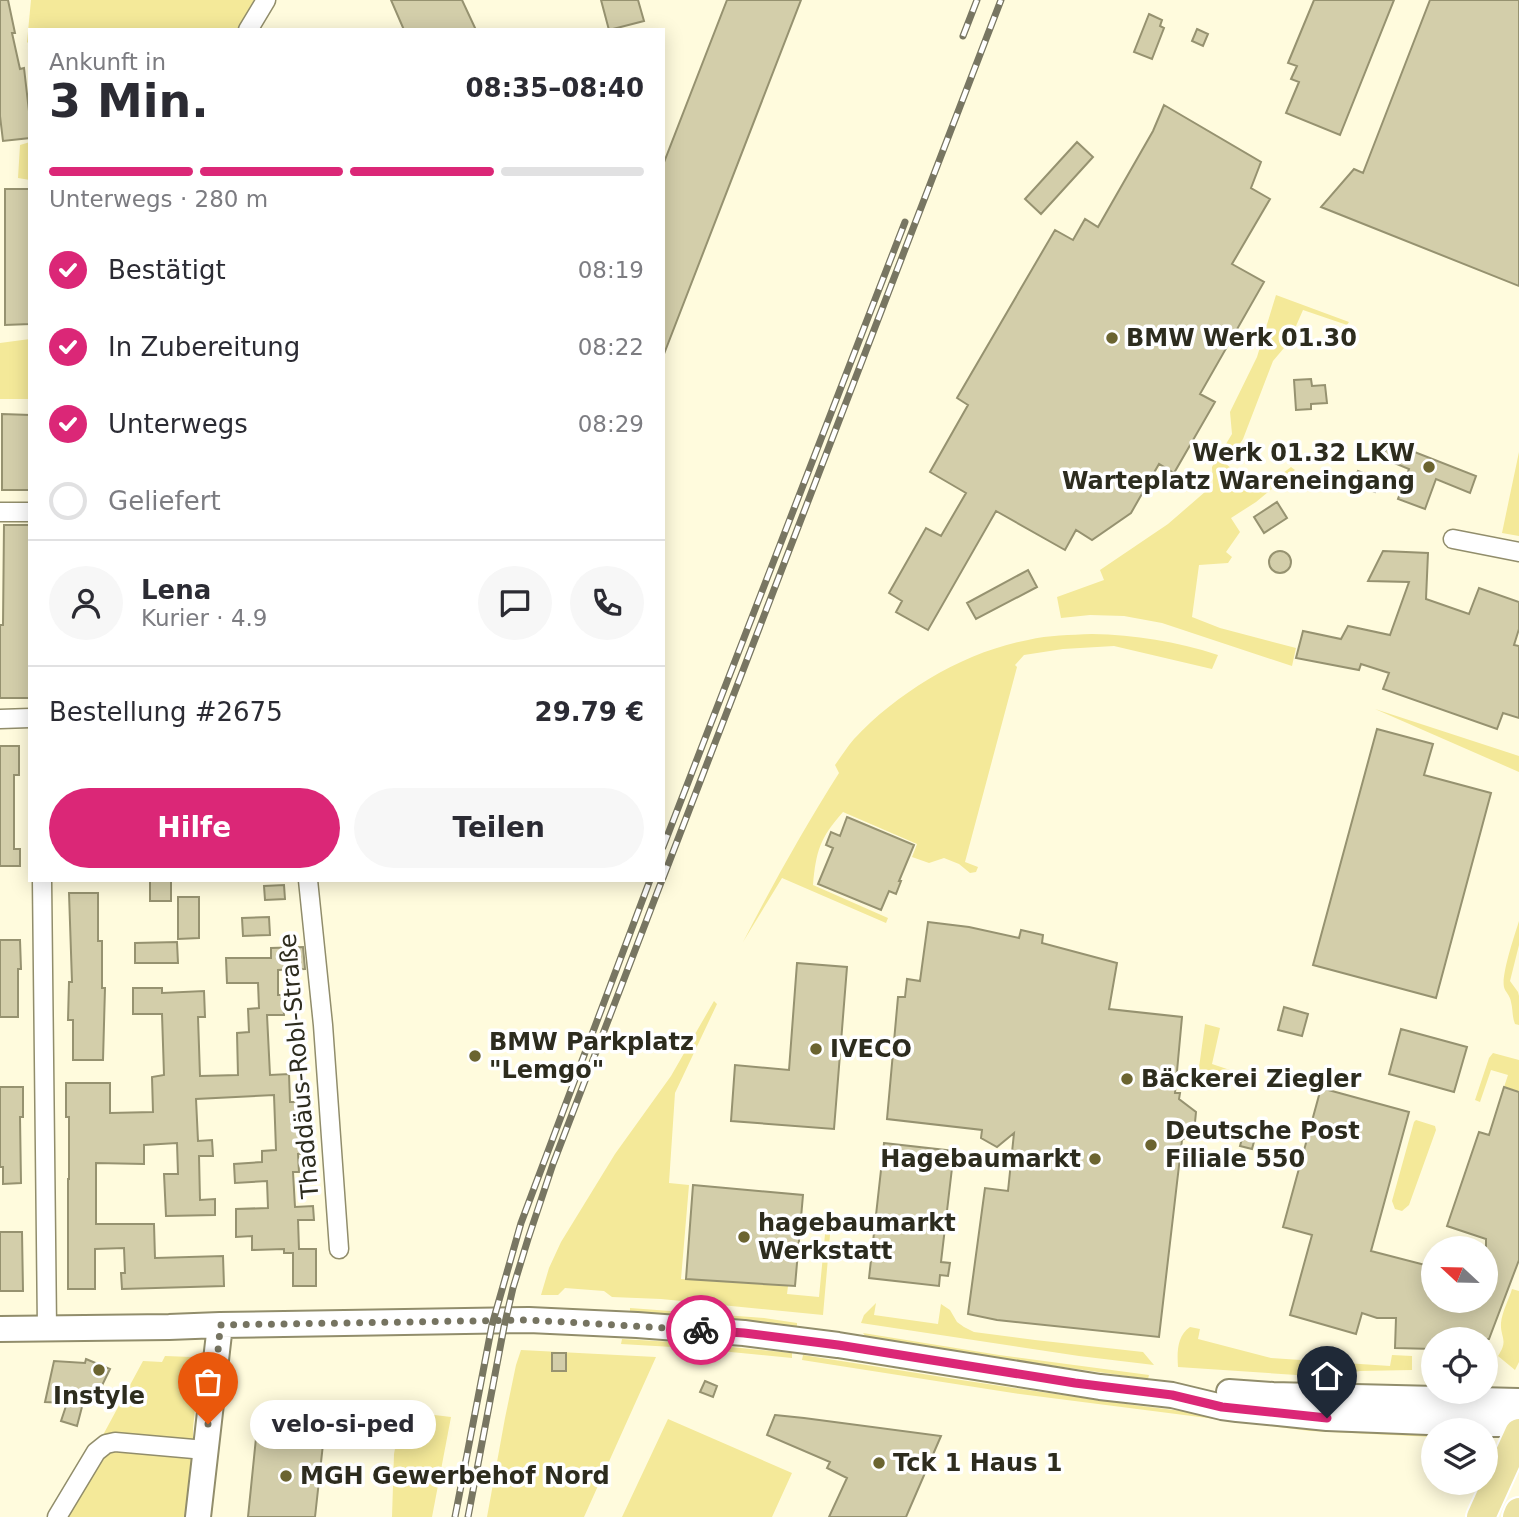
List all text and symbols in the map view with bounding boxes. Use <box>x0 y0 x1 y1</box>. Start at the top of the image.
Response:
text: Ankunft in <box>49 49 166 75</box>
text: 08:35–08:40 <box>465 73 644 103</box>
text: 3 Min. <box>49 74 209 128</box>
text: Unterwegs · 280 m <box>49 186 268 212</box>
icon: check <box>49 251 87 289</box>
text: Bestätigt <box>108 255 226 285</box>
text: 08:19 <box>578 257 644 283</box>
place label: BMW Werk 01.30 <box>1126 324 1357 352</box>
icon: check <box>49 328 87 366</box>
marker: BMW Werk 01.30 <box>1104 330 1120 346</box>
text: In Zubereitung <box>108 332 300 362</box>
text: 08:22 <box>578 334 644 360</box>
icon: check <box>49 405 87 443</box>
text: Unterwegs <box>108 409 248 439</box>
text: 08:29 <box>578 411 644 437</box>
place label: Werk 01.32 LKW Warteplatz Wareneingang <box>1062 439 1415 495</box>
marker: Werk 01.32 LKW Warteplatz Wareneingang <box>1421 459 1437 475</box>
text: Geliefert <box>108 486 221 516</box>
button: person <box>49 566 123 640</box>
button: chat <box>478 566 552 640</box>
button: phone <box>570 566 644 640</box>
text: Lena <box>141 575 211 605</box>
text: Kurier · 4.9 <box>141 605 267 631</box>
text: Bestellung #2675 <box>49 697 283 727</box>
text: 29.79 € <box>535 697 644 727</box>
button: Hilfe <box>49 788 340 868</box>
button: Teilen <box>354 788 644 868</box>
street label: Thaddäus-Robl-Straße <box>273 932 325 1201</box>
place label: BMW Parkplatz "Lemgo" <box>489 1028 694 1084</box>
place label: IVECO <box>830 1035 912 1063</box>
marker: IVECO <box>808 1041 824 1057</box>
marker: BMW Parkplatz "Lemgo" <box>467 1048 483 1064</box>
place label: Bäckerei Ziegler <box>1141 1065 1362 1093</box>
marker: Bäckerei Ziegler <box>1119 1071 1135 1087</box>
place label: Deutsche Post Filiale 550 <box>1165 1117 1360 1173</box>
marker: Deutsche Post Filiale 550 <box>1143 1137 1159 1153</box>
place label: Hagebaumarkt <box>880 1145 1081 1173</box>
marker: Hagebaumarkt <box>1087 1151 1103 1167</box>
place label: hagebaumarkt Werkstatt <box>758 1209 956 1265</box>
marker: hagebaumarkt Werkstatt <box>736 1229 752 1245</box>
north arrow <box>1421 1236 1498 1312</box>
map controls <box>1421 1236 1498 1495</box>
courier <box>666 1295 736 1365</box>
icon: bike <box>682 1311 720 1349</box>
button: locate <box>1421 1327 1498 1404</box>
pin <box>1297 1346 1357 1418</box>
pin <box>178 1352 238 1424</box>
icon: home <box>1308 1357 1346 1395</box>
marker: Instyle <box>91 1362 107 1378</box>
icon: bag <box>189 1363 227 1401</box>
place label: Instyle <box>53 1382 145 1410</box>
callout: velo-si-ped <box>250 1400 436 1448</box>
text: velo-si-ped <box>271 1411 415 1437</box>
button: layers <box>1421 1418 1498 1495</box>
place label: Tck 1 Haus 1 <box>893 1449 1063 1477</box>
marker: Tck 1 Haus 1 <box>871 1455 887 1471</box>
place label: MGH Gewerbehof Nord <box>300 1462 610 1490</box>
marker: MGH Gewerbehof Nord <box>278 1468 294 1484</box>

